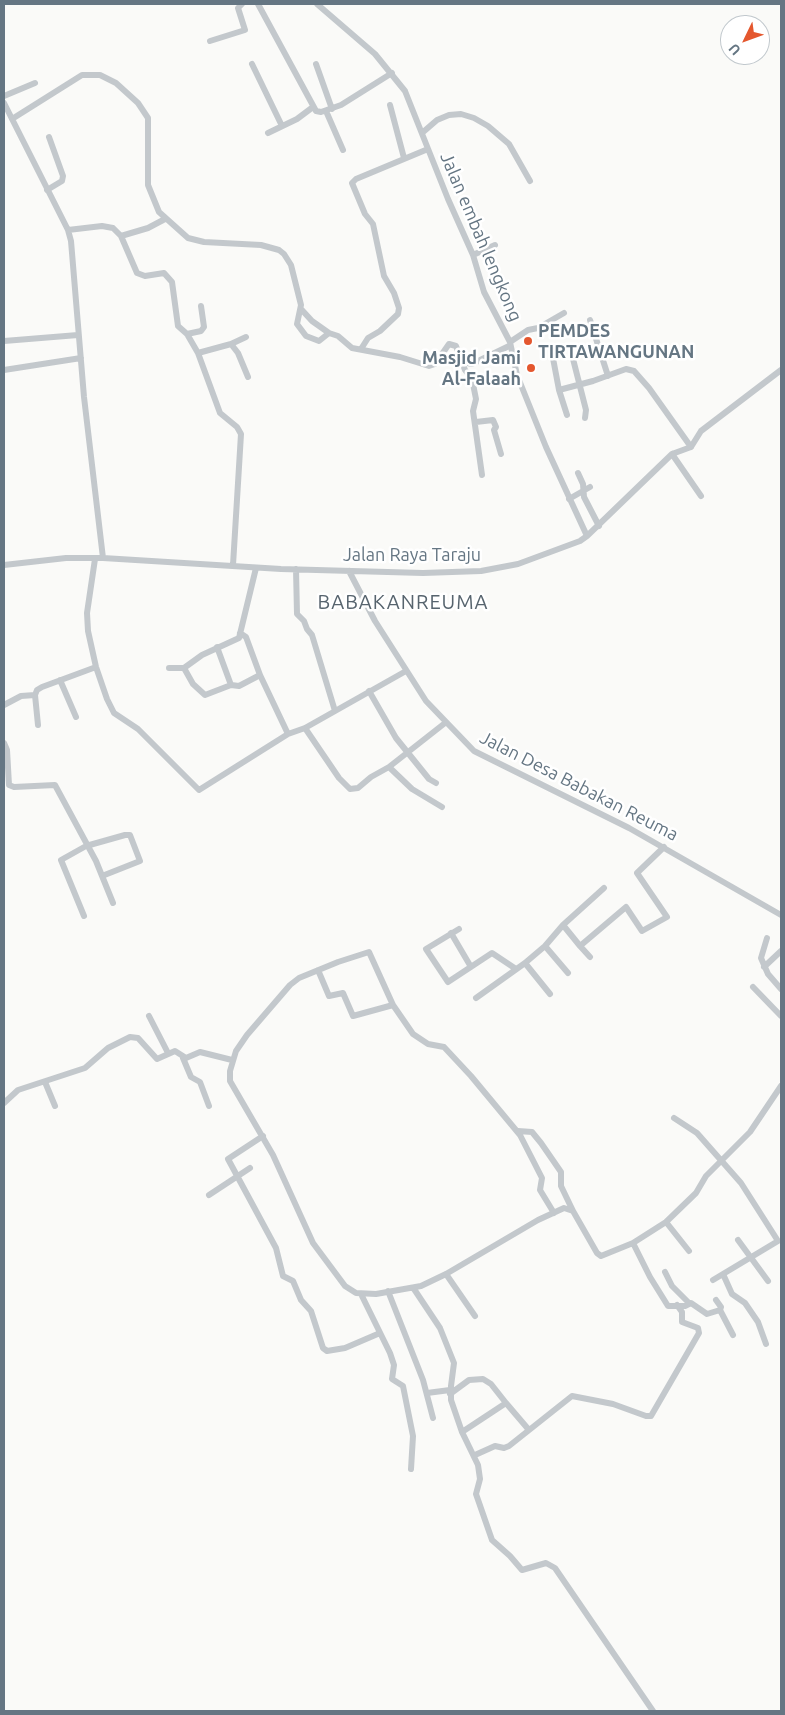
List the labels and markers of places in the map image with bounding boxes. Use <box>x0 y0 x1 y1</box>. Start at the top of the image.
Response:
place label: PEMDES TIRTAWANGUNAN <box>538 320 694 362</box>
marker: PEMDES TIRTAWANGUNAN <box>522 335 534 347</box>
place label: Masjid Jami Al-Falaah <box>422 347 521 389</box>
marker: Masjid Jami Al-Falaah <box>525 362 537 374</box>

